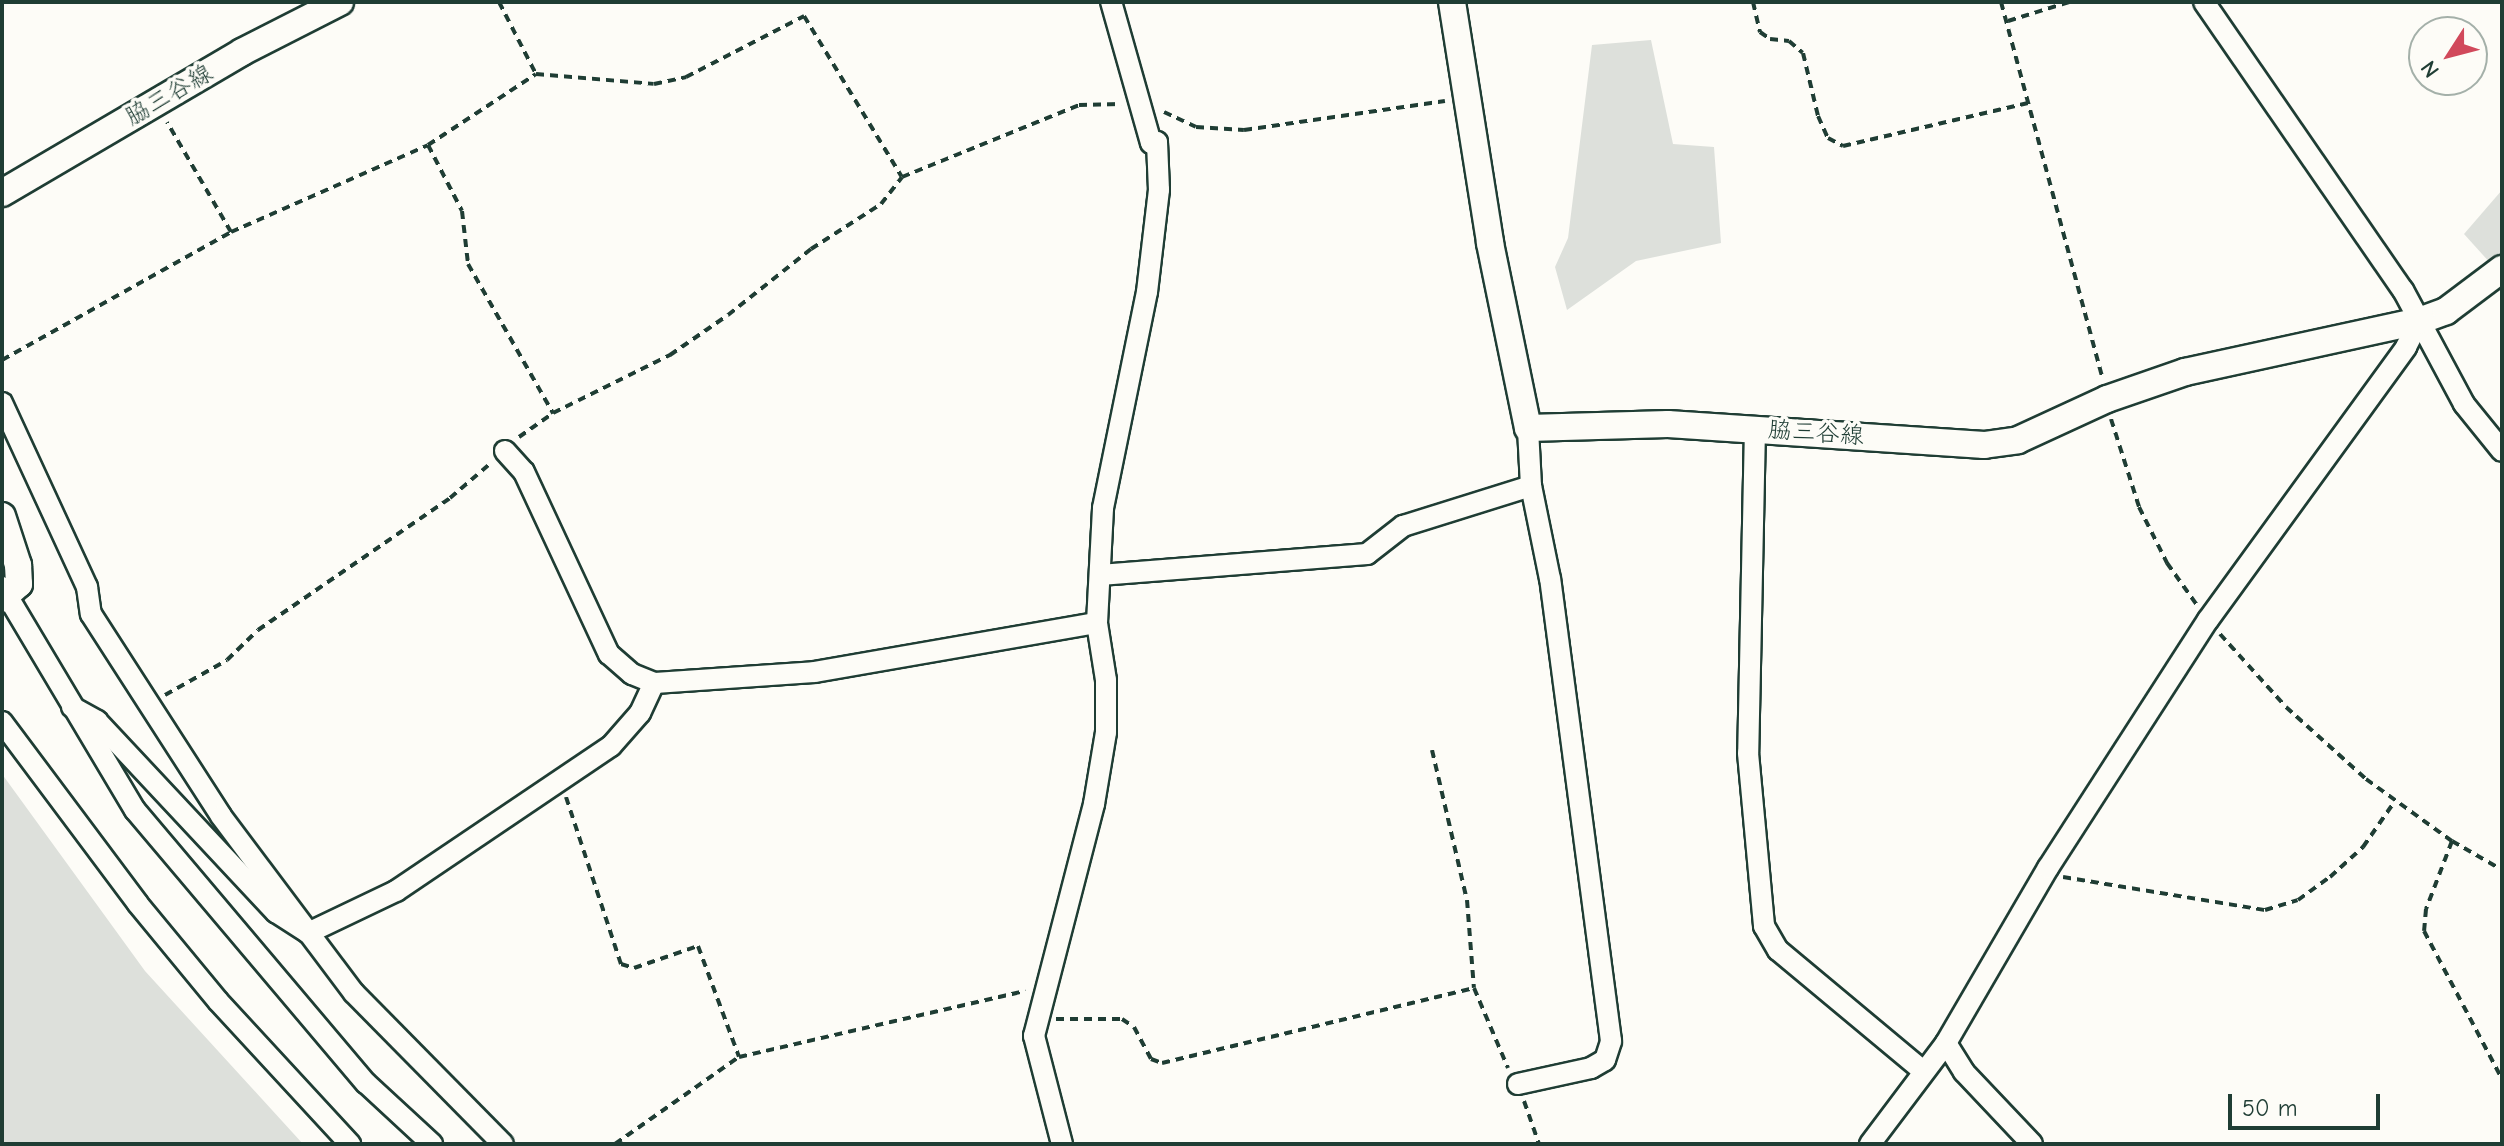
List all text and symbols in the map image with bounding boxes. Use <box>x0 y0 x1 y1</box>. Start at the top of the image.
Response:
north arrow <box>2408 16 2488 96</box>
text: N <box>2415 55 2445 82</box>
street label: 脇三谷線 <box>120 59 218 131</box>
street label: 脇三谷線 <box>1767 415 1865 451</box>
scale bar <box>2232 1078 2384 1128</box>
text: 50 m <box>2242 1094 2298 1122</box>

